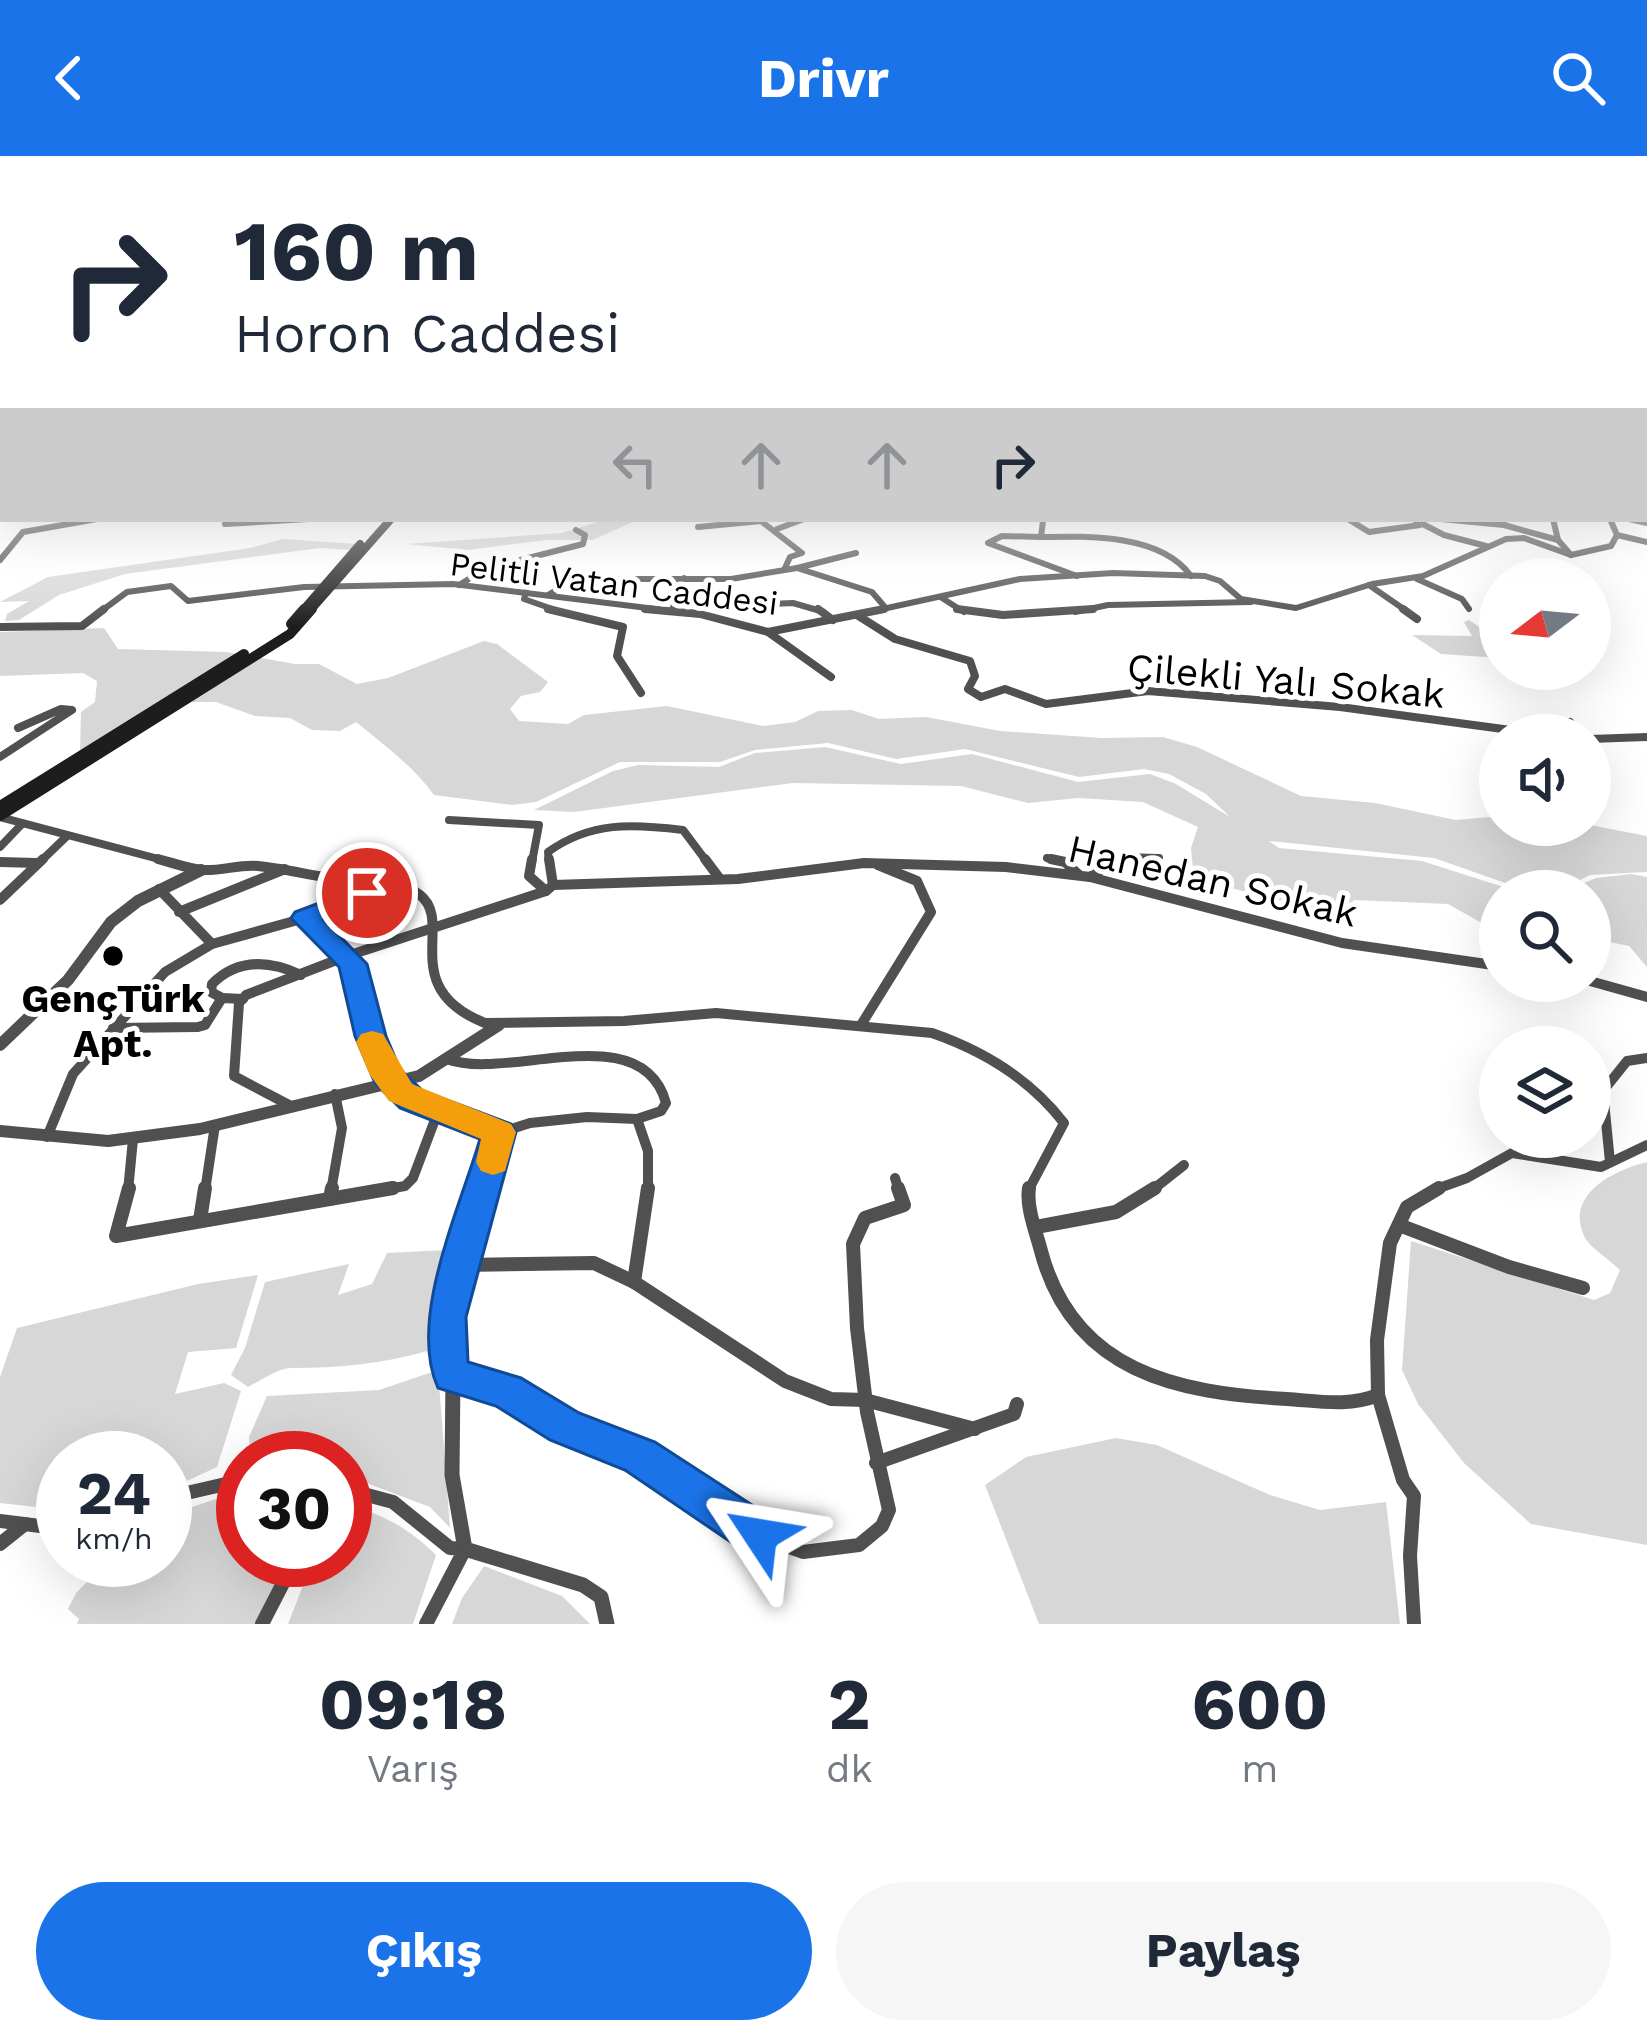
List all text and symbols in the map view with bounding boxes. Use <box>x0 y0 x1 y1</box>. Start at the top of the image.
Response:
icon: back <box>36 45 102 111</box>
icon: search <box>1545 45 1611 111</box>
text: Drivr <box>758 47 889 110</box>
text: 160 m <box>234 202 479 300</box>
icon: right <box>36 204 192 360</box>
text: Horon Caddesi <box>234 302 620 365</box>
icon: left <box>602 432 668 498</box>
icon: ahead <box>728 432 794 498</box>
icon: ahead <box>854 432 920 498</box>
icon: right <box>980 432 1046 498</box>
street label: Pelitli Vatan Caddesi <box>448 544 780 623</box>
north arrow <box>1479 558 1611 690</box>
map controls <box>1479 558 1611 1158</box>
street label: Çilekli Yalı Sokak <box>1125 644 1447 717</box>
button: sound <box>1479 714 1611 846</box>
street label: Hanedan Sokak <box>1064 825 1362 936</box>
pin <box>316 842 418 944</box>
icon: arrive <box>334 860 400 926</box>
button: search <box>1479 870 1611 1002</box>
marker: GençTürk Apt. <box>100 943 126 969</box>
place label: GençTürk Apt. <box>21 976 206 1066</box>
button: layers <box>1479 1026 1611 1158</box>
speed limit sign: 30 <box>216 1431 372 1587</box>
text: 24 <box>77 1458 151 1529</box>
position arrow <box>697 1472 823 1598</box>
text: km/h <box>75 1521 153 1556</box>
text: 09:18 <box>319 1662 507 1746</box>
text: 2 <box>828 1662 871 1746</box>
text: 600 <box>1191 1662 1328 1746</box>
text: Varış <box>367 1746 459 1791</box>
text: dk <box>826 1746 873 1791</box>
text: m <box>1241 1746 1278 1791</box>
button: Çıkış <box>36 1882 812 2020</box>
button: Paylaş <box>836 1882 1611 2020</box>

